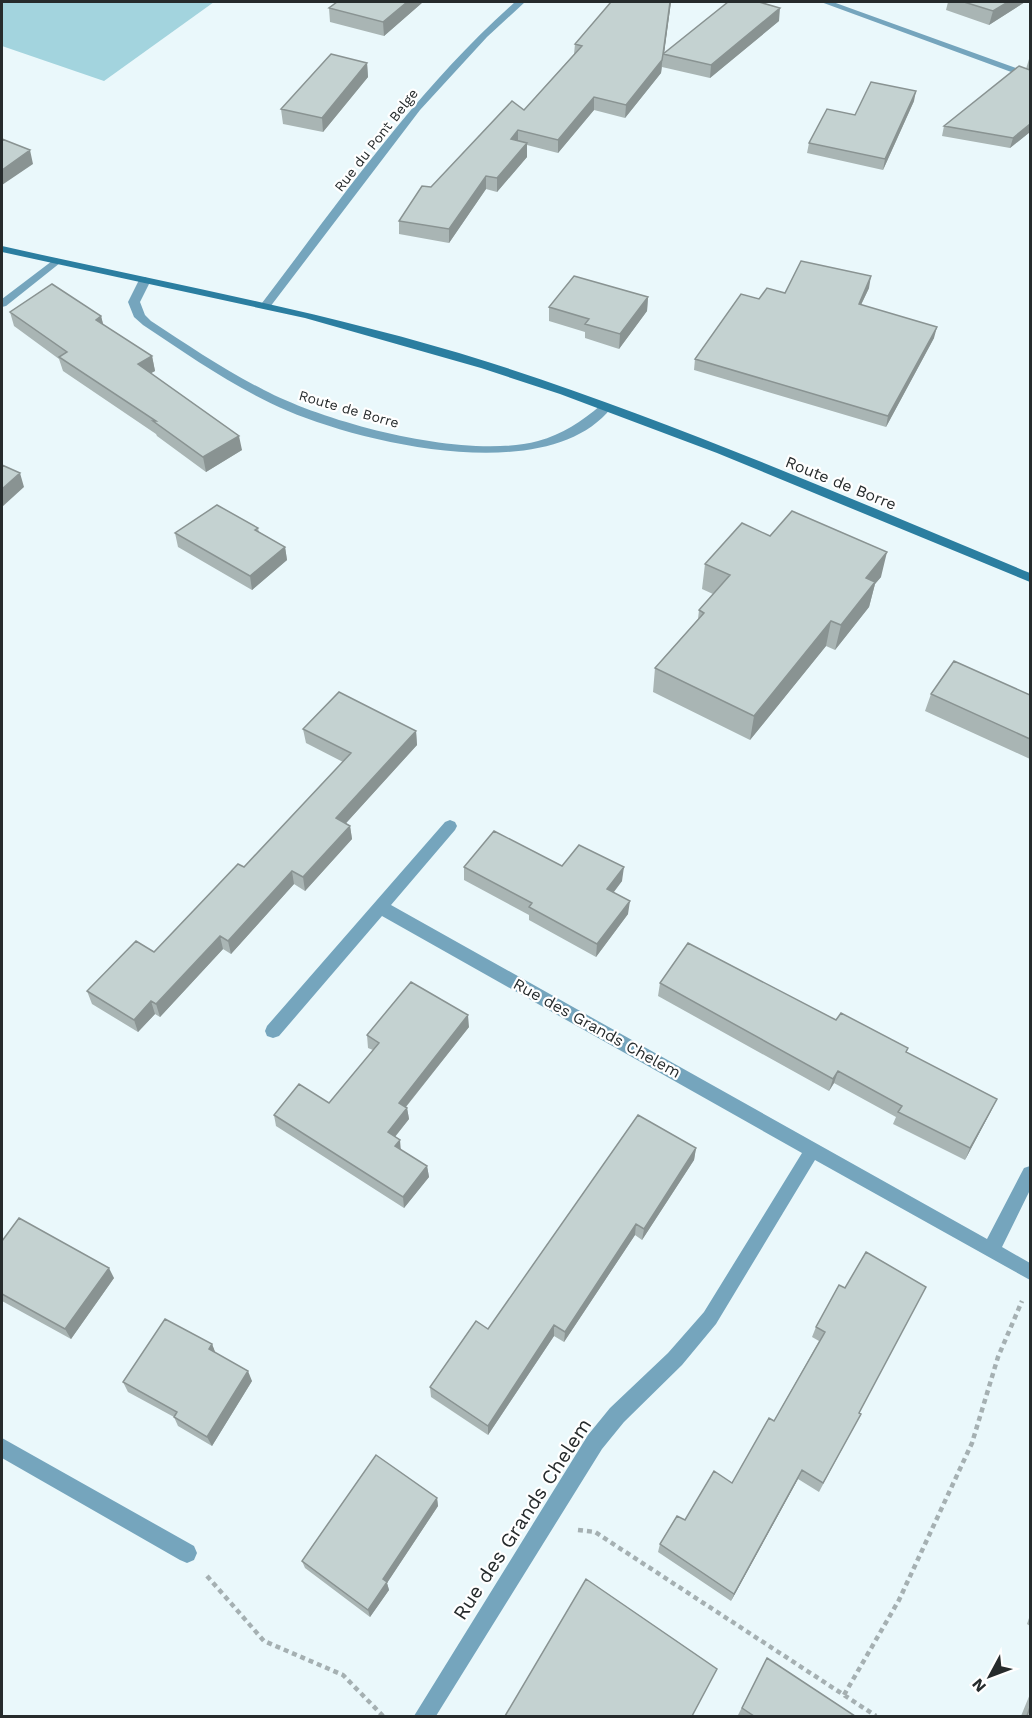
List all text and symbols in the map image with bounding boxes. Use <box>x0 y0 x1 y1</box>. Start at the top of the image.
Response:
street label: Rue du Pont Belge <box>331 85 421 195</box>
street label: Route de Borre <box>297 387 401 431</box>
street label: Route de Borre <box>783 452 899 514</box>
street label: Rue des Grands Chelem <box>510 974 684 1082</box>
street label: Rue des Grands Chelem <box>448 1414 596 1624</box>
north arrow <box>960 1646 1020 1706</box>
text: N <box>968 1675 990 1696</box>

